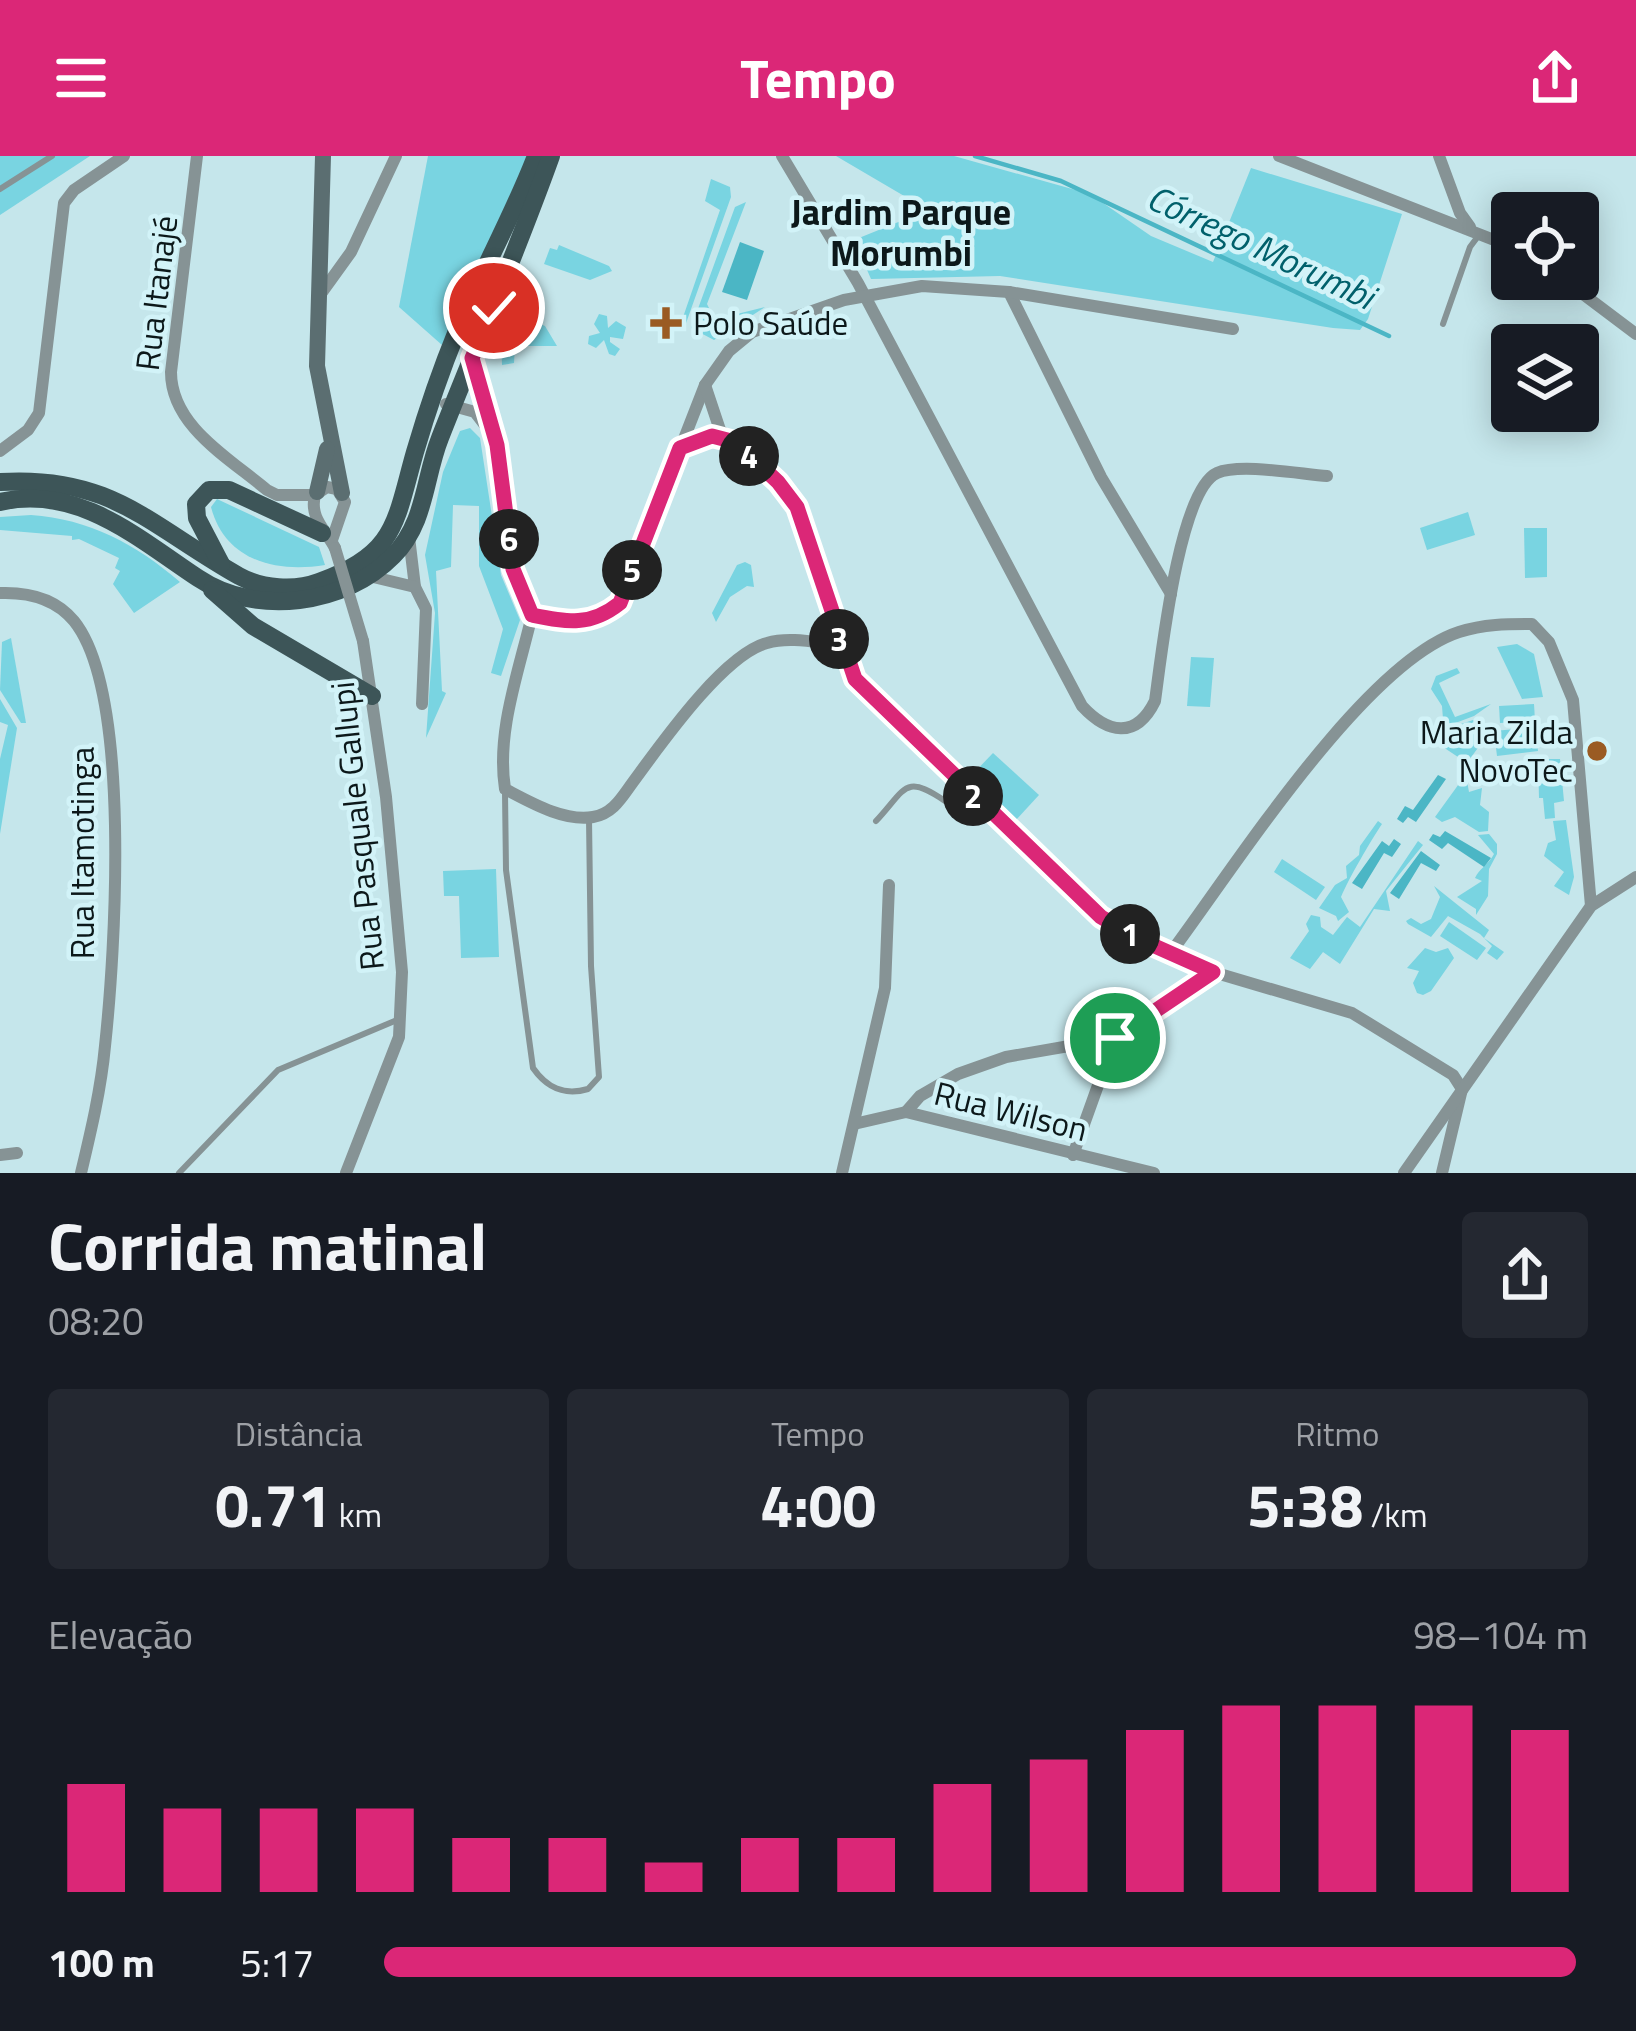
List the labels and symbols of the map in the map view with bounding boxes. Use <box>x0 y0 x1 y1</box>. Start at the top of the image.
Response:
water label: Córrego Morumbi <box>1138 169 1387 324</box>
district label: Jardim Parque Morumbi <box>791 184 1011 280</box>
street label: Rua Itanajé <box>122 213 190 373</box>
pin <box>443 257 545 359</box>
place label: Polo Saúde <box>693 298 848 348</box>
marker: Polo Saúde <box>650 307 682 339</box>
pin: 4 <box>719 426 779 486</box>
pin: 6 <box>479 509 539 569</box>
pin: 5 <box>602 540 662 600</box>
pin: 3 <box>809 609 869 669</box>
street label: Rua Pasquale Gallupi <box>317 679 397 973</box>
place label: Maria Zilda NovoTec <box>1420 707 1573 795</box>
marker: Maria Zilda NovoTec <box>1584 738 1610 764</box>
street label: Rua Itamotinga <box>57 747 107 959</box>
pin: 2 <box>943 766 1003 826</box>
pin: 1 <box>1100 904 1160 964</box>
pin <box>1064 987 1166 1089</box>
street label: Rua Wilson <box>929 1068 1093 1154</box>

